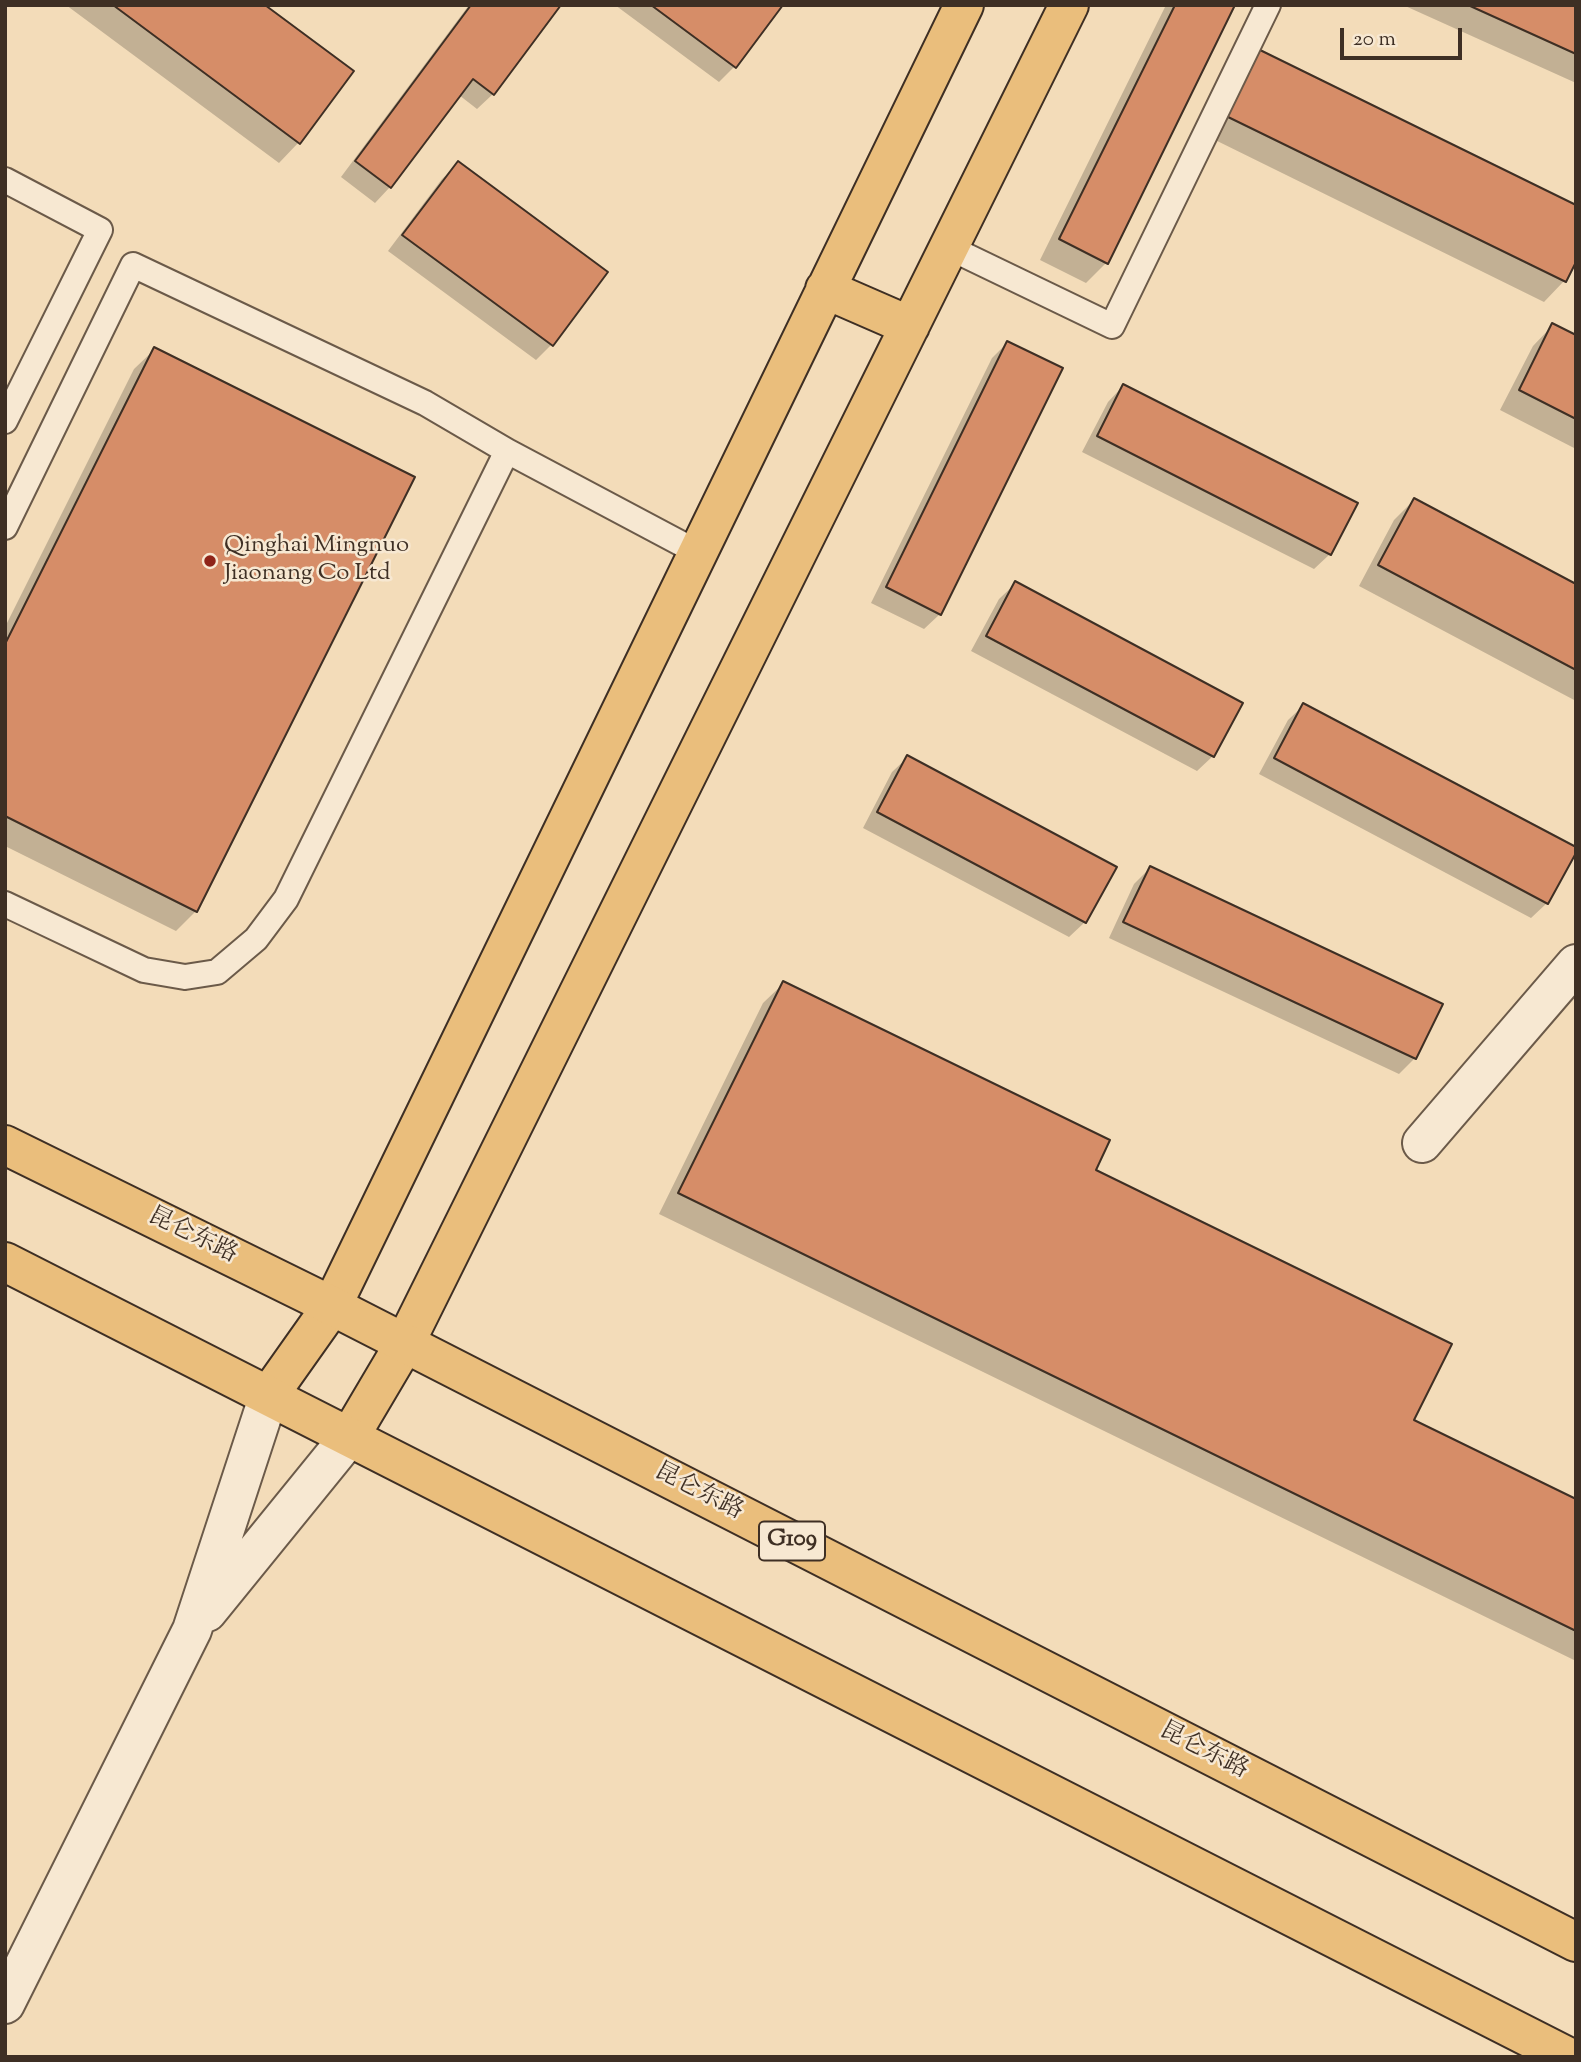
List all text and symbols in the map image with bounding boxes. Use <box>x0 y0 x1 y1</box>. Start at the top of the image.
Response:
scale bar <box>1343 14 1466 58</box>
text: 20 m <box>1353 25 1396 55</box>
place label: Qinghai Mingnuo Jiaonang Co Ltd <box>224 533 409 589</box>
marker: Qinghai Mingnuo Jiaonang Co Ltd <box>202 553 218 569</box>
street label: 昆仑东路 <box>143 1203 241 1271</box>
street label: 昆仑东路 <box>649 1458 747 1528</box>
road number: G109 <box>759 1522 825 1560</box>
street label: 昆仑东路 <box>1154 1717 1252 1787</box>

